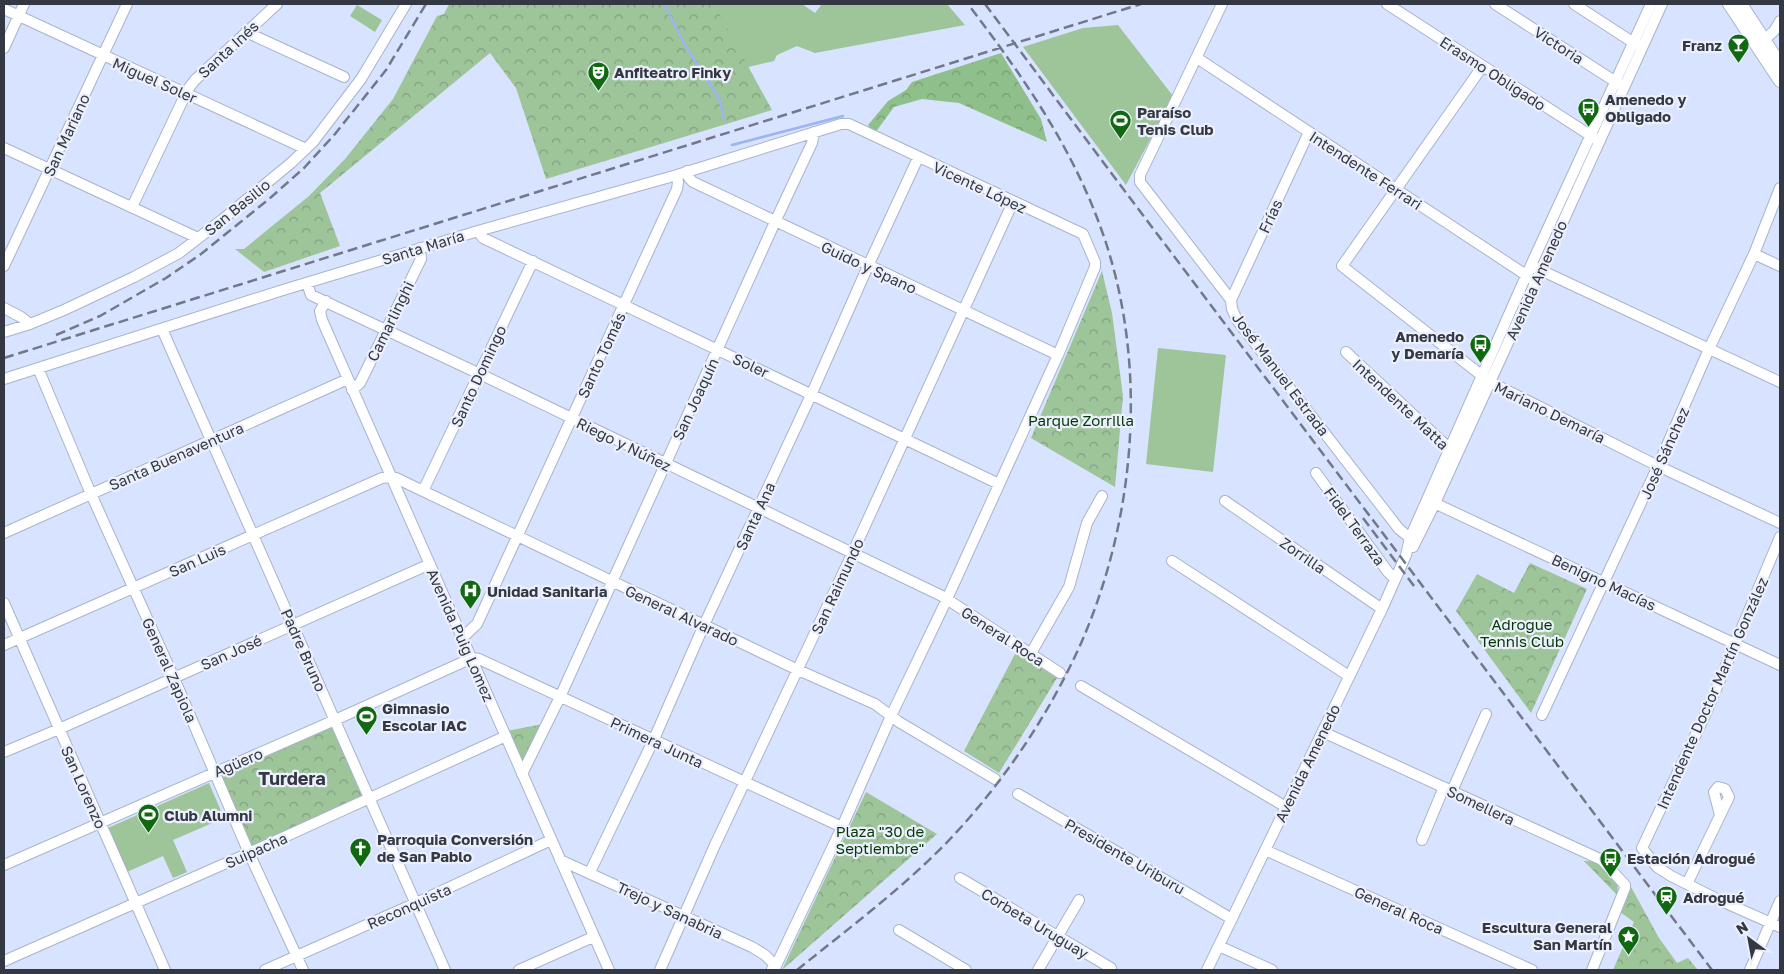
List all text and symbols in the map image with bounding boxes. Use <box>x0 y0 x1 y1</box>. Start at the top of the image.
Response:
street label: Santa Inés <box>194 16 262 81</box>
street label: Victoria <box>1531 22 1587 68</box>
street label: Erasmo Obligado <box>1437 32 1549 114</box>
bar icon: Franz <box>1726 33 1750 64</box>
place label: Franz <box>1682 36 1722 54</box>
street label: Miguel Soler <box>110 53 200 107</box>
theatre icon: Anfiteatro Finky <box>586 60 610 91</box>
place label: Anfiteatro Finky <box>614 63 731 81</box>
place label: Amenedo y Obligado <box>1605 90 1687 125</box>
street label: San Mariano <box>39 91 93 179</box>
bus stop icon: Amenedo y Obligado <box>1577 96 1601 127</box>
place label: Paraíso Tenis Club <box>1137 103 1214 138</box>
sports icon: Paraíso Tenis Club <box>1109 109 1133 140</box>
street label: Intendente Ferrari <box>1306 127 1426 213</box>
street label: Vicente López <box>930 157 1030 217</box>
street label: San Basilio <box>200 175 274 239</box>
street label: Frías <box>1254 196 1286 236</box>
street label: Avenida Amenedo <box>1502 217 1570 343</box>
street label: Santa María <box>380 226 466 268</box>
street label: Guido y Spano <box>818 237 920 297</box>
street label: Camarlinghi <box>363 278 417 364</box>
street label: Santo Tomás <box>573 309 629 401</box>
street label: José Manuel Estrada <box>1229 309 1333 439</box>
street label: Santo Domingo <box>447 322 509 430</box>
place label: Amenedo y Demaría <box>1391 327 1464 362</box>
bus stop icon: Amenedo y Demaría <box>1468 333 1492 364</box>
street label: Soler <box>730 349 772 381</box>
street label: San Joaquín <box>668 355 722 443</box>
street label: Intendente Matta <box>1349 355 1453 453</box>
street label: Mariano Demaría <box>1492 377 1608 447</box>
street label: José Sánchez <box>1636 404 1692 502</box>
park label: Parque Zorrilla <box>1028 411 1134 429</box>
street label: Riego y Núñez <box>574 413 675 475</box>
street label: Santa Buenaventura <box>106 418 246 494</box>
street label: Santa Ana <box>731 479 779 553</box>
street label: Fidel Terraza <box>1321 483 1389 569</box>
street label: Zorrilla <box>1277 533 1329 577</box>
street label: San Raimundo <box>807 535 867 637</box>
street label: San Luis <box>166 539 228 580</box>
street label: Benigno Macías <box>1549 550 1659 614</box>
street label: Avenida Puig Lomez <box>424 566 499 705</box>
street label: Intendente Doctor Martín González <box>1653 574 1772 812</box>
hospital icon: Unidad Sanitaria <box>459 579 483 610</box>
street label: General Alvarado <box>622 581 742 649</box>
place label: Unidad Sanitaria <box>487 582 608 600</box>
street label: General Roca <box>958 602 1048 670</box>
street label: Padre Bruno <box>278 606 330 694</box>
street label: General Zapiola <box>139 615 201 725</box>
park label: Adrogue Tennis Club <box>1480 615 1564 650</box>
street label: San José <box>198 630 265 673</box>
place label: Gimnasio Escolar IAC <box>382 699 467 734</box>
street label: Avenida Amenedo <box>1271 701 1343 825</box>
sports icon: Gimnasio Escolar IAC <box>354 705 378 736</box>
street label: Primera Junta <box>608 713 706 771</box>
street label: San Lorenzo <box>58 743 110 831</box>
street label: Agüero <box>211 744 265 780</box>
district label: Turdera <box>258 767 326 789</box>
street label: Somellera <box>1444 781 1518 829</box>
sports icon: Club Alumni <box>136 803 160 834</box>
place label: Club Alumni <box>164 806 252 824</box>
street label: Presidente Uriburu <box>1062 814 1188 898</box>
park label: Plaza "30 de Septiembre" <box>836 822 925 857</box>
street label: Suipacha <box>222 828 290 872</box>
place label: Parroquia Conversión de San Pablo <box>377 830 533 865</box>
church icon: Parroquia Conversión de San Pablo <box>349 836 373 867</box>
bus stop icon: Estación Adrogué <box>1599 846 1623 877</box>
place label: Estación Adrogué <box>1627 849 1755 867</box>
street label: Trejo y Sanabria <box>614 878 726 942</box>
street label: Reconquista <box>364 879 454 933</box>
street label: General Roca <box>1352 882 1446 938</box>
street label: Corbeta Uruguay <box>978 884 1092 962</box>
station icon: Adrogué <box>1655 885 1679 916</box>
place label: Adrogué <box>1683 888 1745 906</box>
north arrow <box>1724 914 1774 964</box>
place label: Escultura General San Martín <box>1482 918 1612 953</box>
text: N <box>1733 918 1751 938</box>
place icon: Escultura General San Martín <box>1616 924 1640 955</box>

